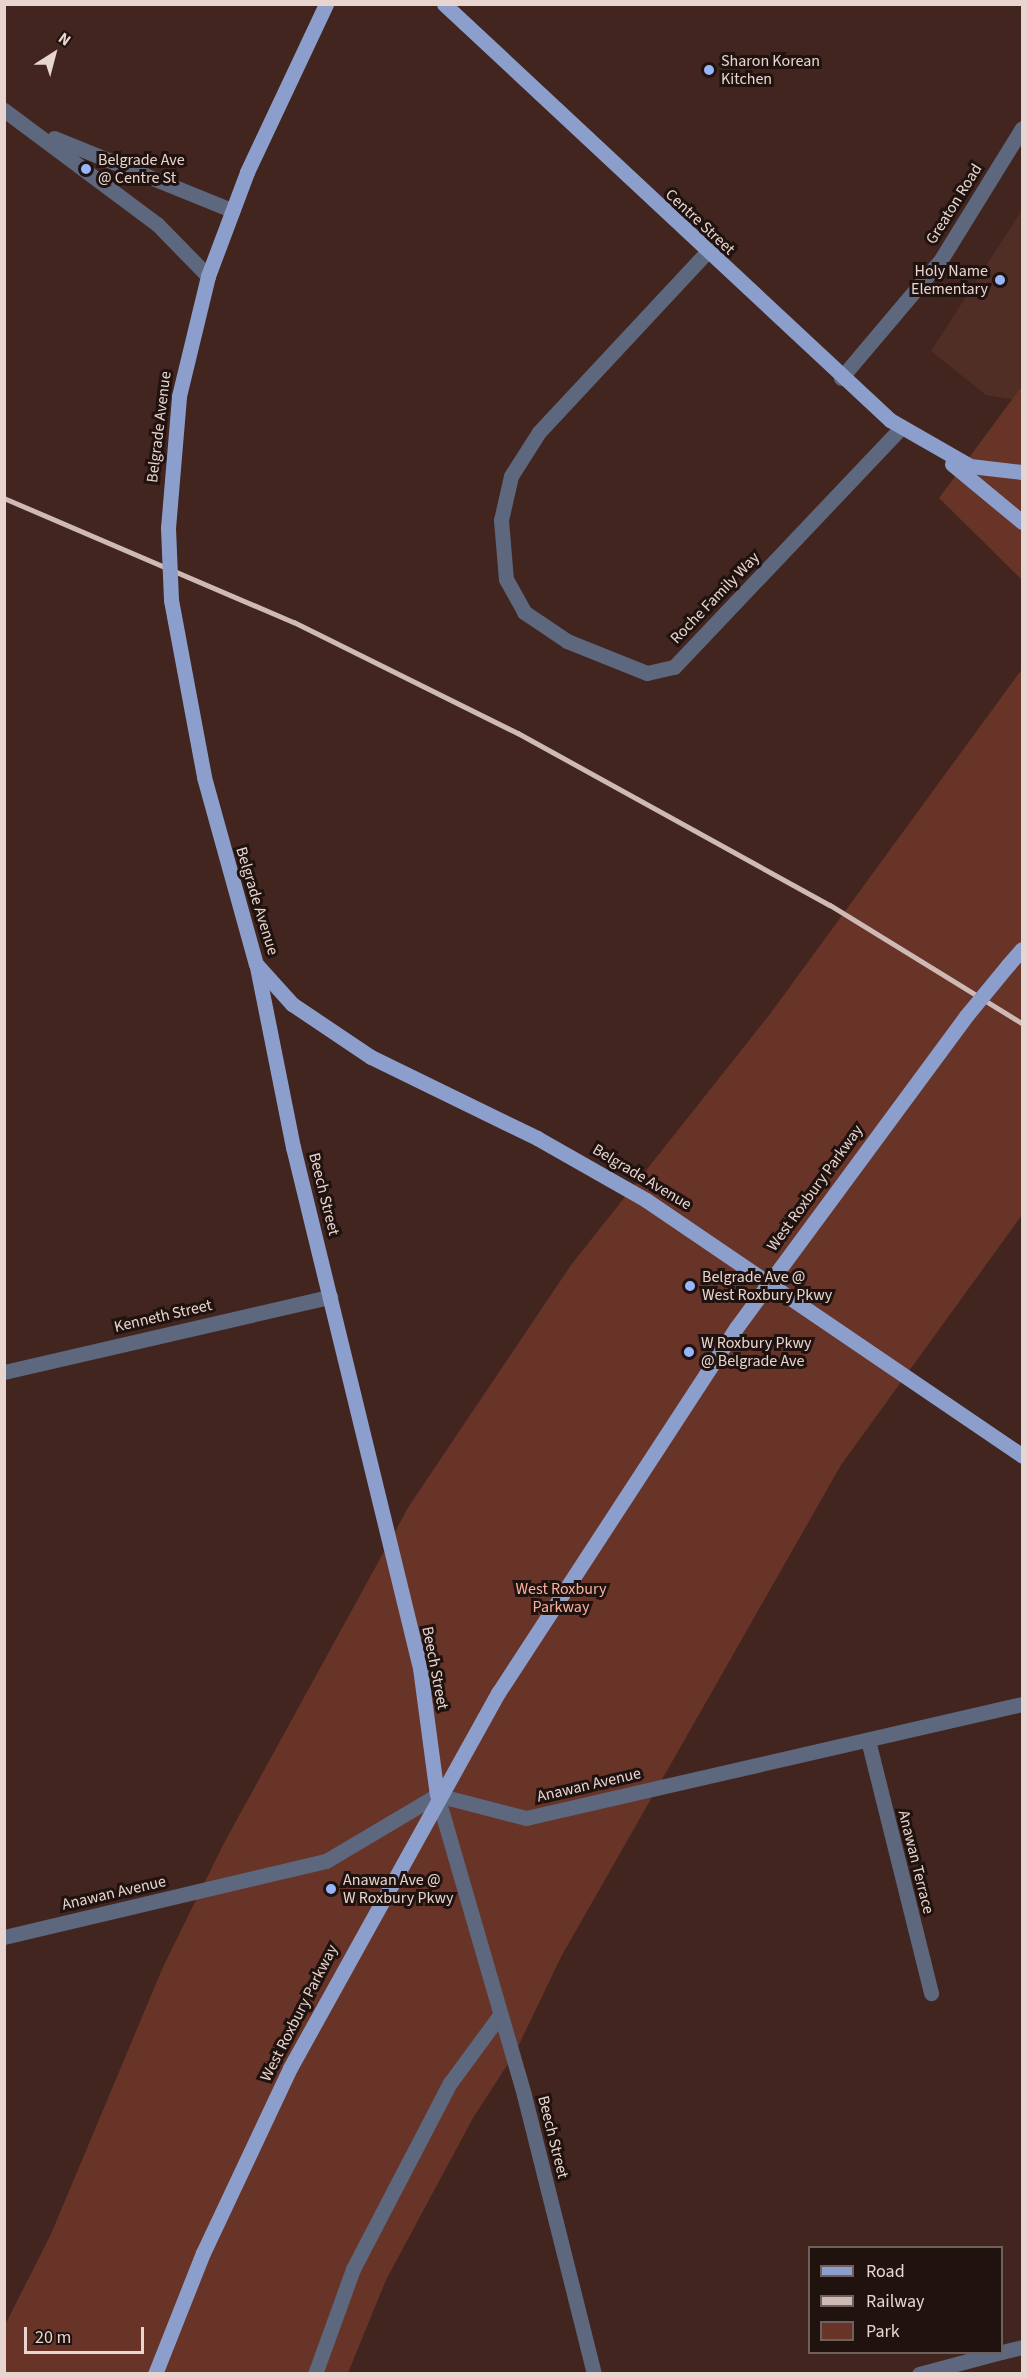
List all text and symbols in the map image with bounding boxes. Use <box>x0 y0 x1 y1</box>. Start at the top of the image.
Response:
north arrow <box>24 24 84 84</box>
text: N <box>54 27 75 51</box>
place label: Sharon Korean Kitchen <box>721 51 820 89</box>
marker: Sharon Korean Kitchen <box>702 63 716 77</box>
place label: Belgrade Ave @ Centre St <box>98 150 185 188</box>
street label: Greaton Road <box>922 160 986 248</box>
marker: Belgrade Ave @ Centre St <box>79 162 93 176</box>
street label: Centre Street <box>661 185 739 259</box>
place label: Holy Name Elementary <box>911 261 988 299</box>
marker: Holy Name Elementary <box>993 273 1007 287</box>
street label: Belgrade Avenue <box>143 370 175 484</box>
street label: Roche Family Way <box>666 548 764 648</box>
street label: Belgrade Avenue <box>231 845 283 957</box>
street label: West Roxbury Parkway <box>763 1121 867 1255</box>
street label: Belgrade Avenue <box>589 1140 695 1214</box>
street label: Beech Street <box>304 1151 344 1237</box>
place label: Belgrade Ave @ West Roxbury Pkwy <box>702 1267 832 1305</box>
marker: Belgrade Ave @ West Roxbury Pkwy <box>683 1279 697 1293</box>
street label: Kenneth Street <box>112 1295 214 1337</box>
place label: W Roxbury Pkwy @ Belgrade Ave <box>701 1333 811 1371</box>
marker: W Roxbury Pkwy @ Belgrade Ave <box>682 1345 696 1359</box>
park label: West Roxbury Parkway <box>516 1579 606 1617</box>
street label: Beech Street <box>418 1625 452 1711</box>
street label: Anawan Avenue <box>535 1764 643 1806</box>
street label: Anawan Terrace <box>894 1808 938 1916</box>
place label: Anawan Ave @ W Roxbury Pkwy <box>343 1870 453 1908</box>
street label: Anawan Avenue <box>60 1872 168 1914</box>
marker: Anawan Ave @ W Roxbury Pkwy <box>324 1882 338 1896</box>
street label: West Roxbury Parkway <box>256 1941 342 2085</box>
street label: Beech Street <box>533 2094 573 2180</box>
legend <box>808 2246 1003 2354</box>
text: Road <box>866 2259 905 2284</box>
text: Railway <box>866 2289 925 2314</box>
scale bar <box>27 2315 147 2353</box>
text: Park <box>866 2319 900 2344</box>
text: 20 m <box>35 2325 71 2350</box>

